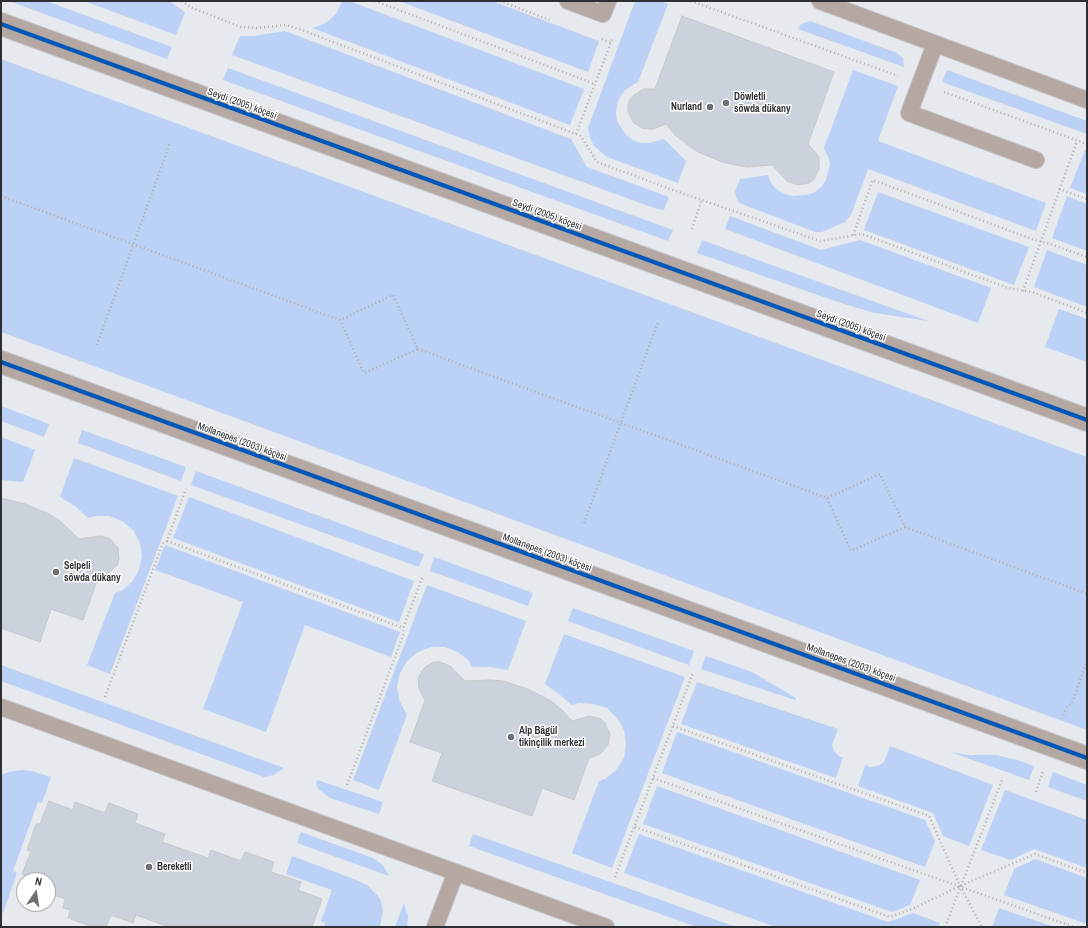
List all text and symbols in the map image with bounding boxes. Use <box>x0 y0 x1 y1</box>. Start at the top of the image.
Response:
street label: Seýdi (2005) köçesi <box>206 86 278 122</box>
place label: Döwletli söwda dükany <box>734 91 791 114</box>
marker: Döwletli söwda dükany <box>721 98 731 108</box>
place label: Nurland <box>671 101 702 113</box>
marker: Nurland <box>705 102 715 112</box>
street label: Seýdi (2005) köçesi <box>511 197 583 233</box>
street label: Seýdi (2005) köçesi <box>815 308 887 344</box>
street label: Mollanepes (2003) köçesi <box>196 420 288 464</box>
street label: Mollanepes (2003) köçesi <box>501 531 593 575</box>
place label: Selpeli söwda dükany <box>64 560 121 584</box>
marker: Selpeli söwda dükany <box>51 567 61 577</box>
street label: Mollanepes (2003) köçesi <box>805 641 897 685</box>
place label: Alp Bägül tikinçilik merkezi <box>519 725 585 748</box>
marker: Alp Bägül tikinçilik merkezi <box>506 732 516 742</box>
place label: Bereketli <box>157 861 192 873</box>
marker: Bereketli <box>144 862 154 872</box>
north arrow <box>16 872 56 912</box>
text: N <box>34 874 43 889</box>

